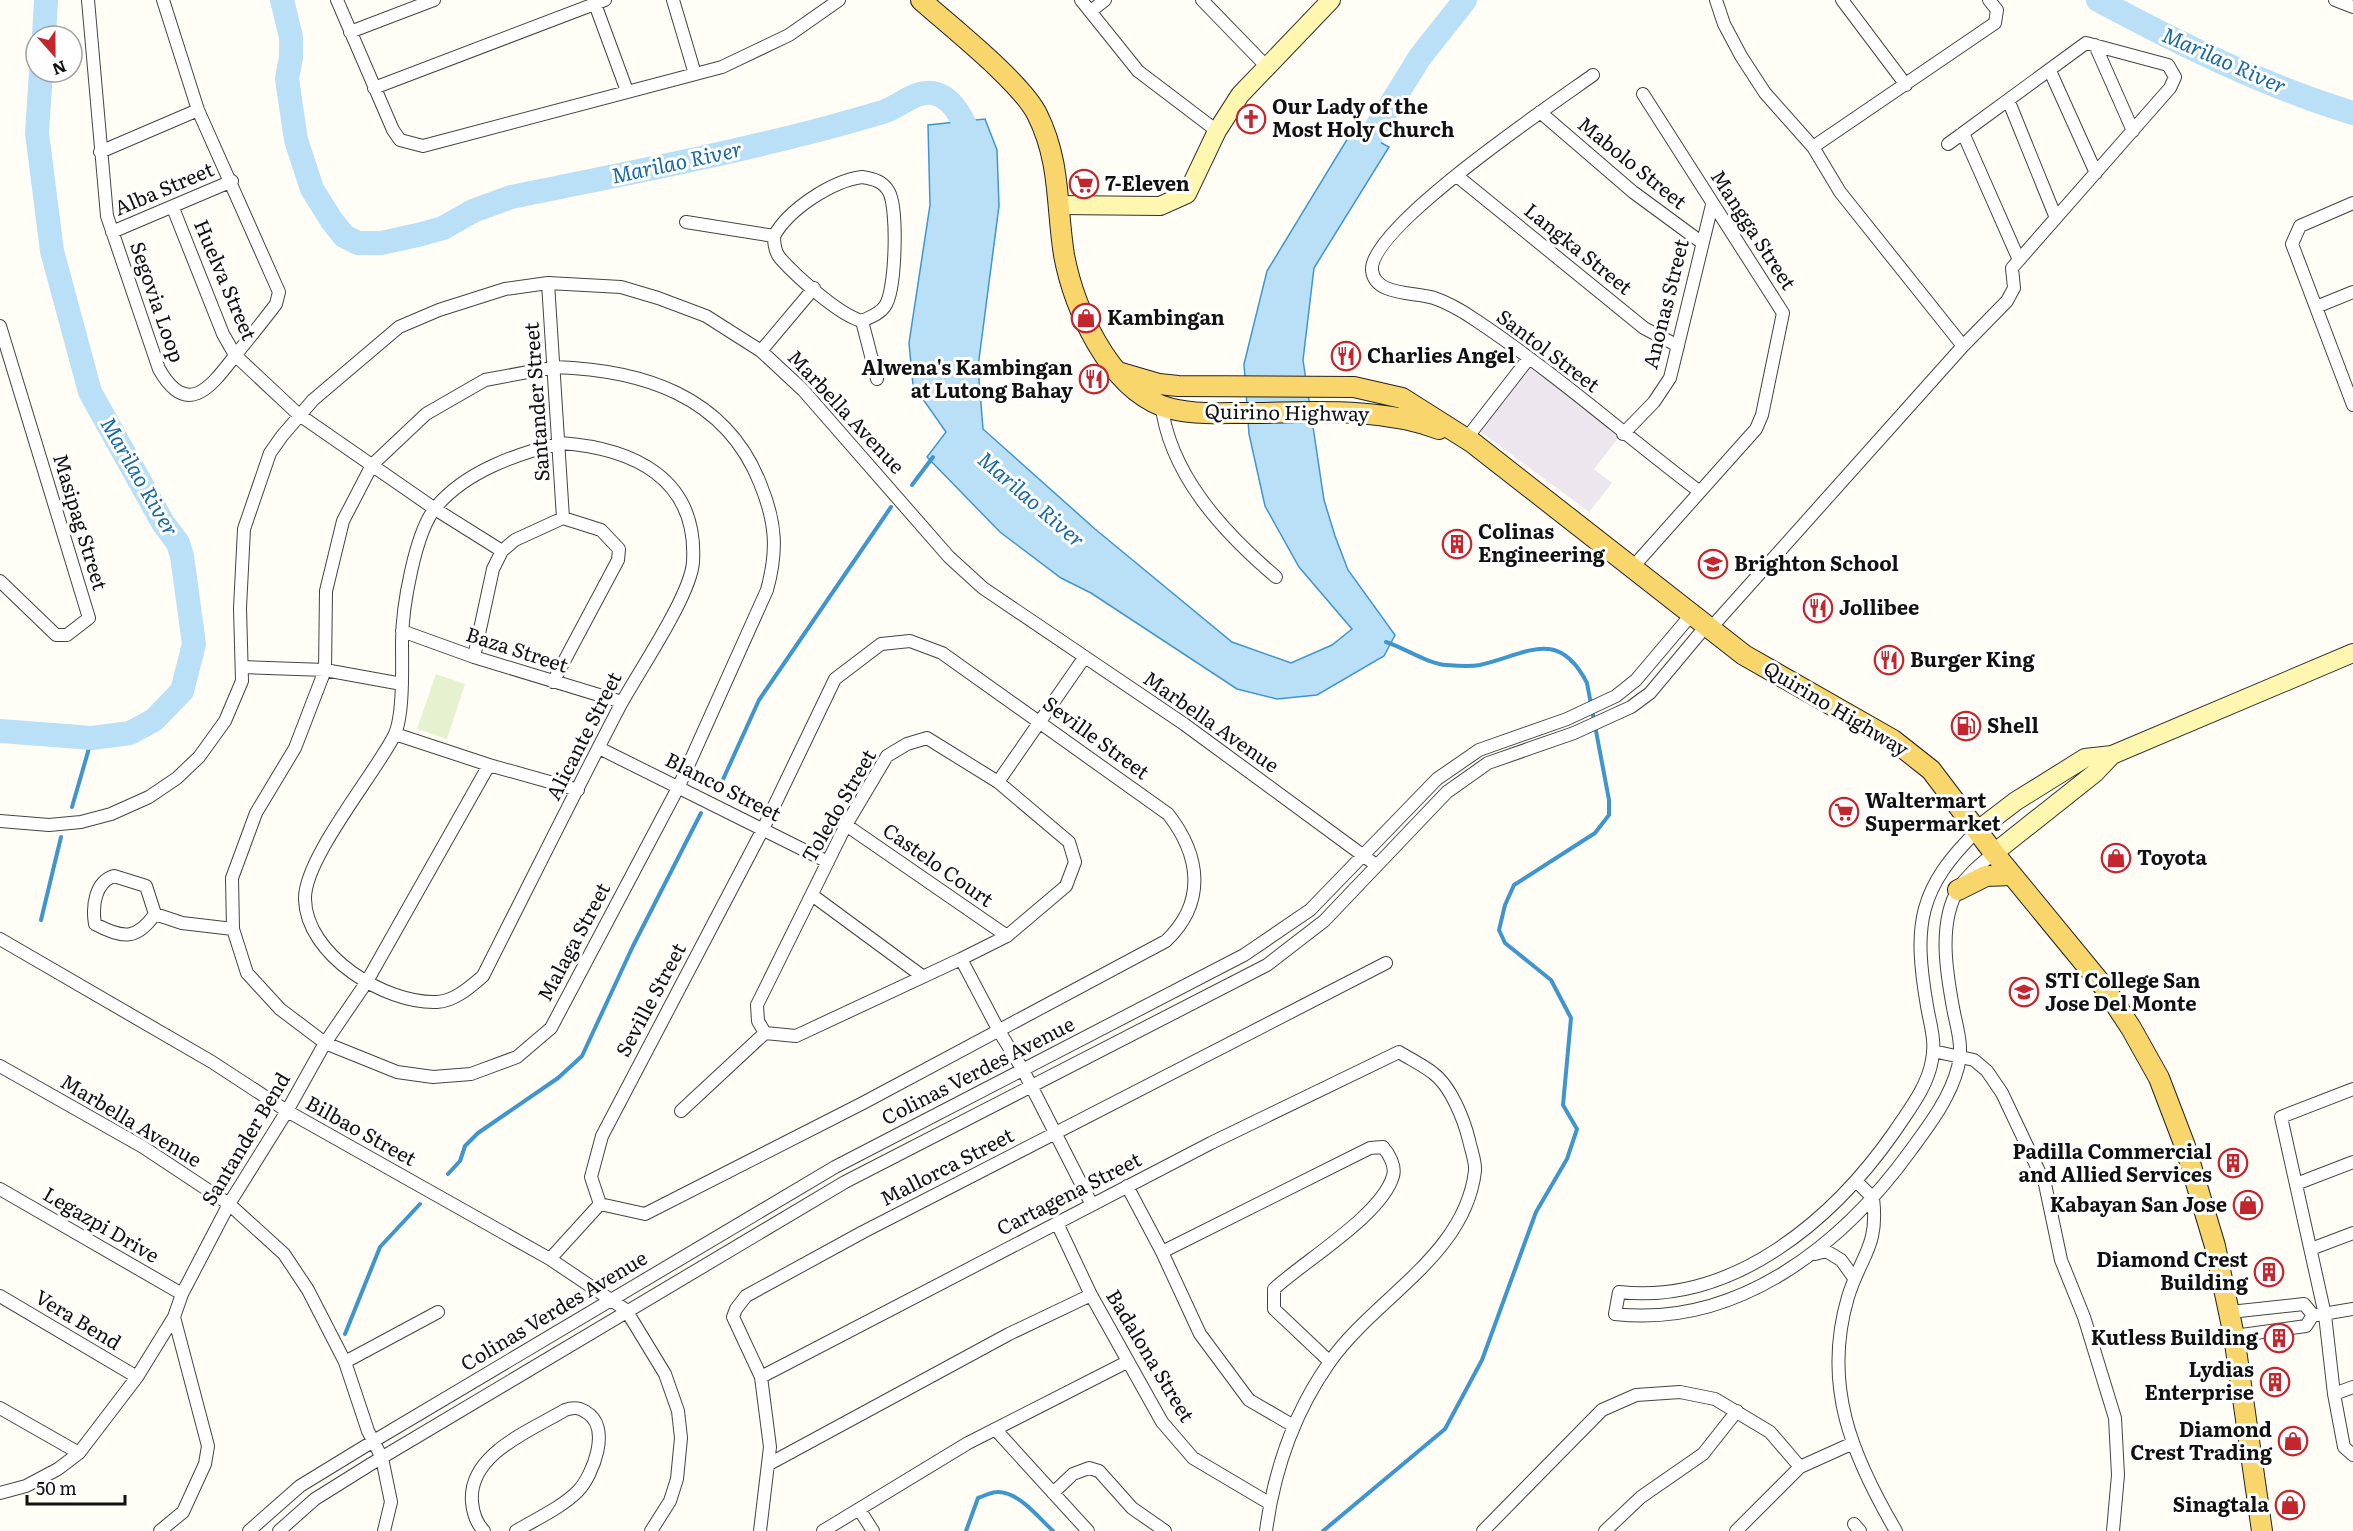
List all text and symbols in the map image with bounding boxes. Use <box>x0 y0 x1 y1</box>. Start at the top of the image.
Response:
water label: Marilao River <box>2158 18 2292 100</box>
north arrow <box>24 24 84 84</box>
text: N <box>49 55 70 83</box>
place label: Our Lady of the Most Holy Church <box>1272 90 1455 143</box>
church icon: Our Lady of the Most Holy Church <box>1235 103 1267 135</box>
street label: Mabolo Street <box>1572 108 1694 215</box>
water label: Marilao River <box>608 132 745 189</box>
street label: Alba Street <box>109 153 218 222</box>
street label: Mangga Street <box>1705 163 1805 295</box>
place label: 7-Eleven <box>1105 167 1190 197</box>
supermarket icon: 7-Eleven <box>1068 168 1100 200</box>
street label: Langka Street <box>1519 194 1640 301</box>
street label: Huelva Street <box>188 214 266 344</box>
street label: Anonas Street <box>1633 235 1695 372</box>
street label: Segovia Loop <box>124 237 194 366</box>
place label: Kambingan <box>1107 301 1225 331</box>
street label: Santol Street <box>1491 301 1607 398</box>
shop icon: Kambingan <box>1070 302 1102 334</box>
street label: Santander Street <box>514 322 556 483</box>
place label: Charlies Angel <box>1367 339 1515 369</box>
restaurant icon: Charlies Angel <box>1330 340 1362 372</box>
street label: Marbella Avenue <box>782 342 913 479</box>
place label: Alwena's Kambingan at Lutong Bahay <box>861 351 1074 404</box>
restaurant icon: Alwena's Kambingan at Lutong Bahay <box>1078 363 1110 395</box>
street label: Quirino Highway <box>1204 395 1370 427</box>
water label: Marilao River <box>95 411 188 541</box>
water label: Marilao River <box>972 443 1093 553</box>
street label: Masipag Street <box>47 449 117 593</box>
place label: Colinas Engineering <box>1478 515 1606 568</box>
building icon: Colinas Engineering <box>1441 528 1473 560</box>
place label: Brighton School <box>1734 547 1899 577</box>
school or university icon: Brighton School <box>1697 548 1729 580</box>
place label: Jollibee <box>1839 591 1919 621</box>
restaurant icon: Jollibee <box>1802 592 1834 624</box>
street label: Baza Street <box>463 618 573 679</box>
place label: Burger King <box>1910 643 2035 673</box>
restaurant icon: Burger King <box>1873 644 1905 676</box>
street label: Quirino Highway <box>1759 652 1916 763</box>
street label: Marbella Avenue <box>1138 662 1286 779</box>
street label: Alicante Street <box>537 666 628 805</box>
street label: Seville Street <box>1038 687 1157 785</box>
place label: Shell <box>1987 709 2039 739</box>
fuel station icon: Shell <box>1950 710 1982 742</box>
street label: Blanco Street <box>661 743 787 827</box>
street label: Toledo Street <box>793 743 882 867</box>
place label: Waltermart Supermarket <box>1865 784 2001 837</box>
supermarket icon: Waltermart Supermarket <box>1828 796 1860 828</box>
street label: Castelo Court <box>878 814 1001 913</box>
place label: Toyota <box>2137 841 2207 871</box>
shop icon: Toyota <box>2100 842 2132 874</box>
street label: Malaga Street <box>528 876 616 1006</box>
street label: Seville Street <box>607 937 692 1061</box>
place label: STI College San Jose Del Monte <box>2045 964 2201 1017</box>
school or university icon: STI College San Jose Del Monte <box>2008 976 2040 1008</box>
street label: Colinas Verdes Avenue <box>875 1007 1079 1131</box>
street label: Marbella Avenue <box>56 1065 208 1173</box>
street label: Santander Bend <box>193 1066 296 1210</box>
street label: Bilbao Street <box>301 1086 423 1172</box>
street label: Mallorca Street <box>874 1119 1018 1212</box>
place label: Padilla Commercial and Allied Services <box>2012 1135 2212 1188</box>
street label: Cartagena Street <box>991 1143 1146 1242</box>
building icon: Padilla Commercial and Allied Services <box>2217 1147 2249 1179</box>
street label: Legazpi Drive <box>38 1178 166 1269</box>
place label: Kabayan San Jose <box>2050 1188 2227 1218</box>
shop icon: Kabayan San Jose <box>2232 1189 2264 1221</box>
street label: Colinas Verdes Avenue <box>454 1242 652 1377</box>
place label: Diamond Crest Building <box>2096 1243 2249 1296</box>
building icon: Diamond Crest Building <box>2253 1256 2285 1288</box>
street label: Vera Bend <box>30 1281 128 1356</box>
street label: Badalona Street <box>1100 1283 1203 1427</box>
place label: Kutless Building <box>2091 1321 2259 1351</box>
building icon: Kutless Building <box>2263 1322 2295 1354</box>
place label: Lydias Enterprise <box>2144 1353 2254 1406</box>
building icon: Lydias Enterprise <box>2259 1366 2291 1398</box>
place label: Diamond Crest Trading <box>2130 1413 2273 1466</box>
shop icon: Diamond Crest Trading <box>2277 1425 2309 1457</box>
scale bar <box>27 1468 124 1506</box>
text: 50 m <box>36 1474 77 1501</box>
place label: Sinagtala <box>2173 1488 2269 1518</box>
shop icon: Sinagtala <box>2274 1489 2306 1521</box>

